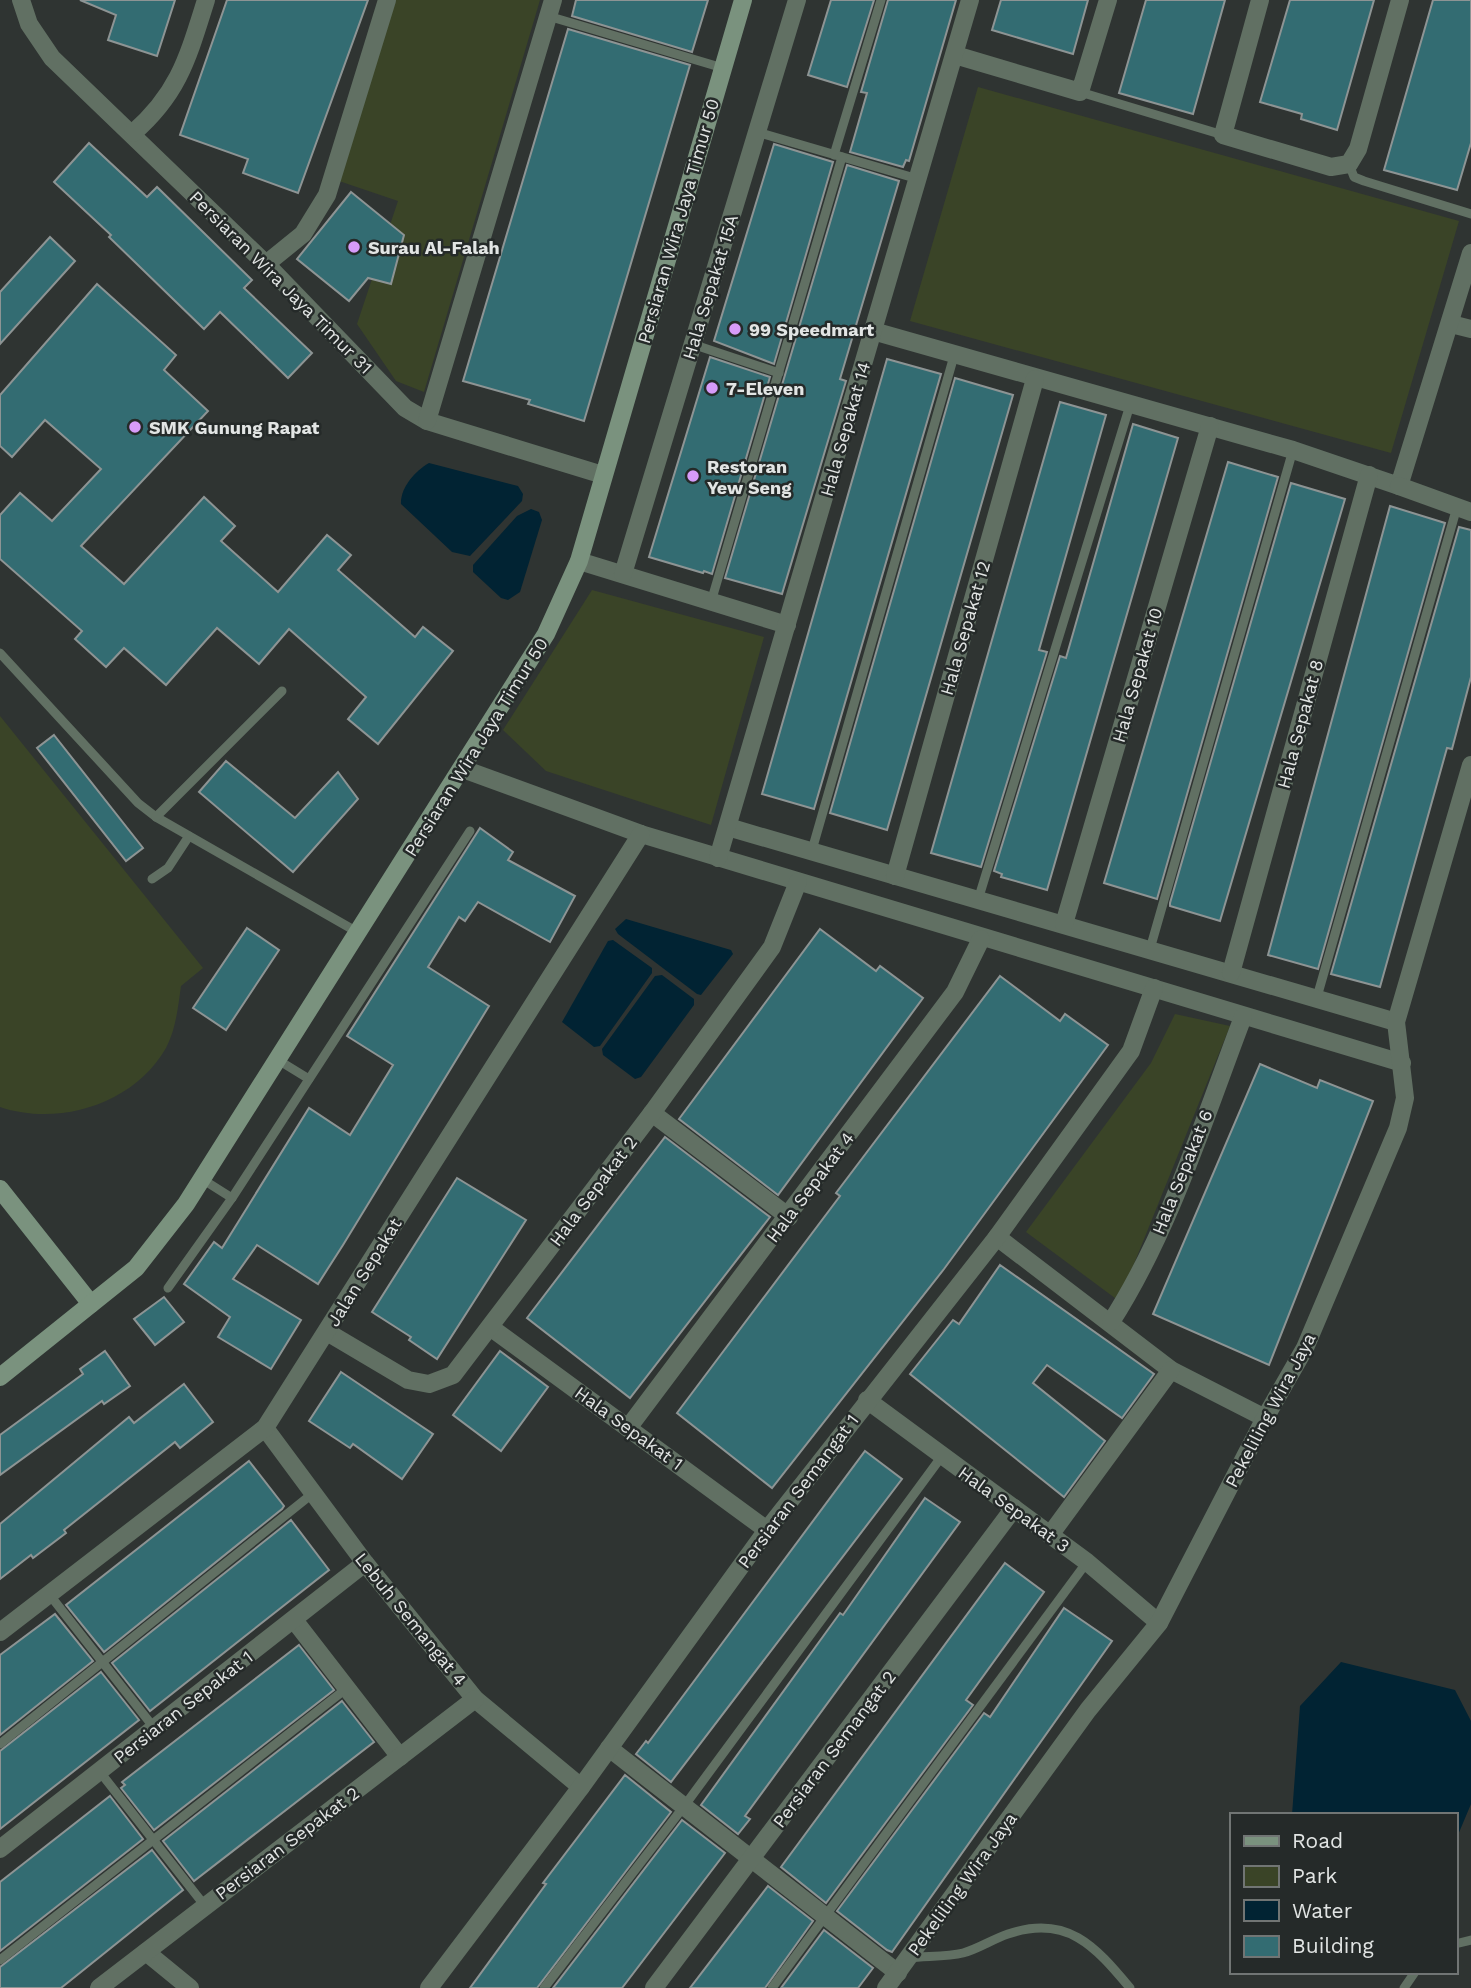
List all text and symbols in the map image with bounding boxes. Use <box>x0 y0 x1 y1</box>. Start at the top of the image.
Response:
street label: Persiaran Wira Jaya Timur 50 <box>633 96 723 346</box>
street label: Persiaran Wira Jaya Timur 31 <box>185 186 377 378</box>
street label: Hala Sepakat 15A <box>678 212 742 362</box>
place label: Surau Al-Falah <box>368 237 500 258</box>
marker: Surau Al-Falah <box>346 239 362 255</box>
place label: 99 Speedmart <box>749 319 874 340</box>
marker: 99 Speedmart <box>727 321 743 337</box>
street label: Hala Sepakat 14 <box>816 359 874 499</box>
place label: 7-Eleven <box>726 378 804 399</box>
marker: 7-Eleven <box>704 380 720 396</box>
place label: SMK Gunung Rapat <box>149 417 319 438</box>
marker: SMK Gunung Rapat <box>127 419 143 435</box>
place label: Restoran Yew Seng <box>707 456 792 498</box>
marker: Restoran Yew Seng <box>685 468 701 484</box>
street label: Hala Sepakat 12 <box>936 558 994 698</box>
street label: Hala Sepakat 10 <box>1108 605 1166 745</box>
street label: Persiaran Wira Jaya Timur 50 <box>400 634 552 860</box>
street label: Hala Sepakat 8 <box>1273 657 1327 791</box>
street label: Hala Sepakat 6 <box>1147 1107 1217 1237</box>
street label: Hala Sepakat 4 <box>762 1128 858 1246</box>
street label: Hala Sepakat 2 <box>545 1132 641 1250</box>
street label: Jalan Sepakat <box>322 1214 406 1330</box>
street label: Pekeliling Wira Jaya <box>1220 1329 1320 1491</box>
street label: Hala Sepakat 1 <box>571 1382 687 1474</box>
street label: Persiaran Semangat 1 <box>733 1410 863 1572</box>
street label: Hala Sepakat 3 <box>954 1462 1074 1556</box>
street label: Lebuh Semangat 4 <box>351 1548 471 1690</box>
street label: Persiaran Sepakat 1 <box>109 1646 257 1768</box>
street label: Persiaran Semangat 2 <box>768 1666 900 1832</box>
street label: Persiaran Sepakat 2 <box>211 1782 363 1904</box>
street label: Pekeliling Wira Jaya <box>903 1808 1021 1960</box>
legend <box>1230 1813 1457 1974</box>
text: Road <box>1292 1828 1343 1853</box>
text: Park <box>1292 1863 1337 1888</box>
text: Water <box>1292 1898 1353 1923</box>
text: Building <box>1292 1933 1374 1958</box>

